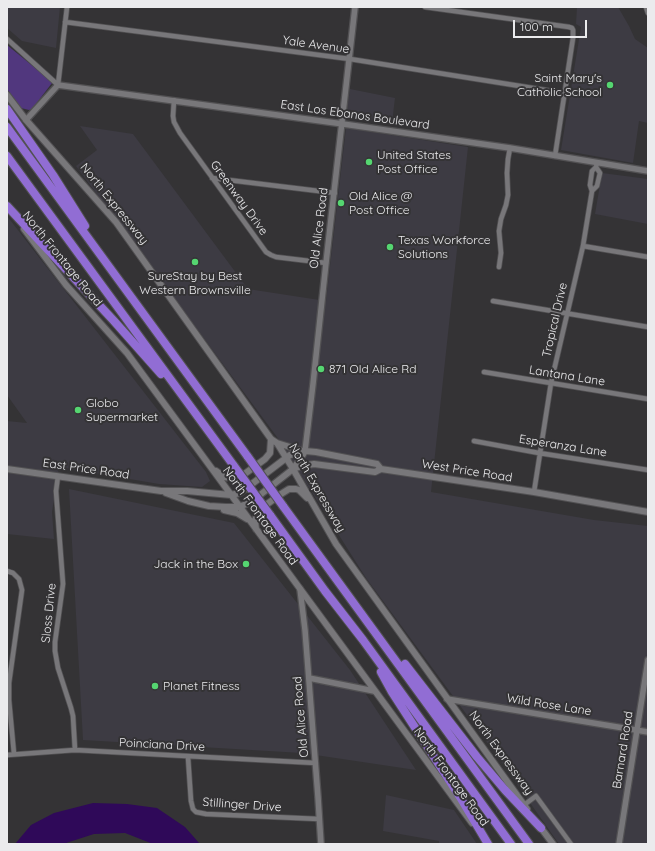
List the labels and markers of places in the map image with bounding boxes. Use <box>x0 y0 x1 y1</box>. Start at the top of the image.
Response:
place label: Saint Mary's Catholic School <box>517 71 602 99</box>
marker: Saint Mary's Catholic School <box>605 80 615 90</box>
place label: United States Post Office <box>377 148 451 176</box>
marker: United States Post Office <box>364 157 374 167</box>
place label: Old Alice @ Post Office <box>349 189 412 217</box>
marker: Old Alice @ Post Office <box>336 198 346 208</box>
place label: Texas Workforce Solutions <box>398 233 491 261</box>
marker: Texas Workforce Solutions <box>385 242 395 252</box>
marker: SureStay by Best Western Brownsville <box>190 257 200 267</box>
place label: SureStay by Best Western Brownsville <box>139 269 251 297</box>
place label: 871 Old Alice Rd <box>329 362 417 376</box>
marker: 871 Old Alice Rd <box>316 364 326 374</box>
place label: Globo Supermarket <box>86 396 158 424</box>
marker: Globo Supermarket <box>73 405 83 415</box>
place label: Jack in the Box <box>154 557 238 571</box>
marker: Jack in the Box <box>241 559 251 569</box>
place label: Planet Fitness <box>163 679 240 693</box>
marker: Planet Fitness <box>150 681 160 691</box>

